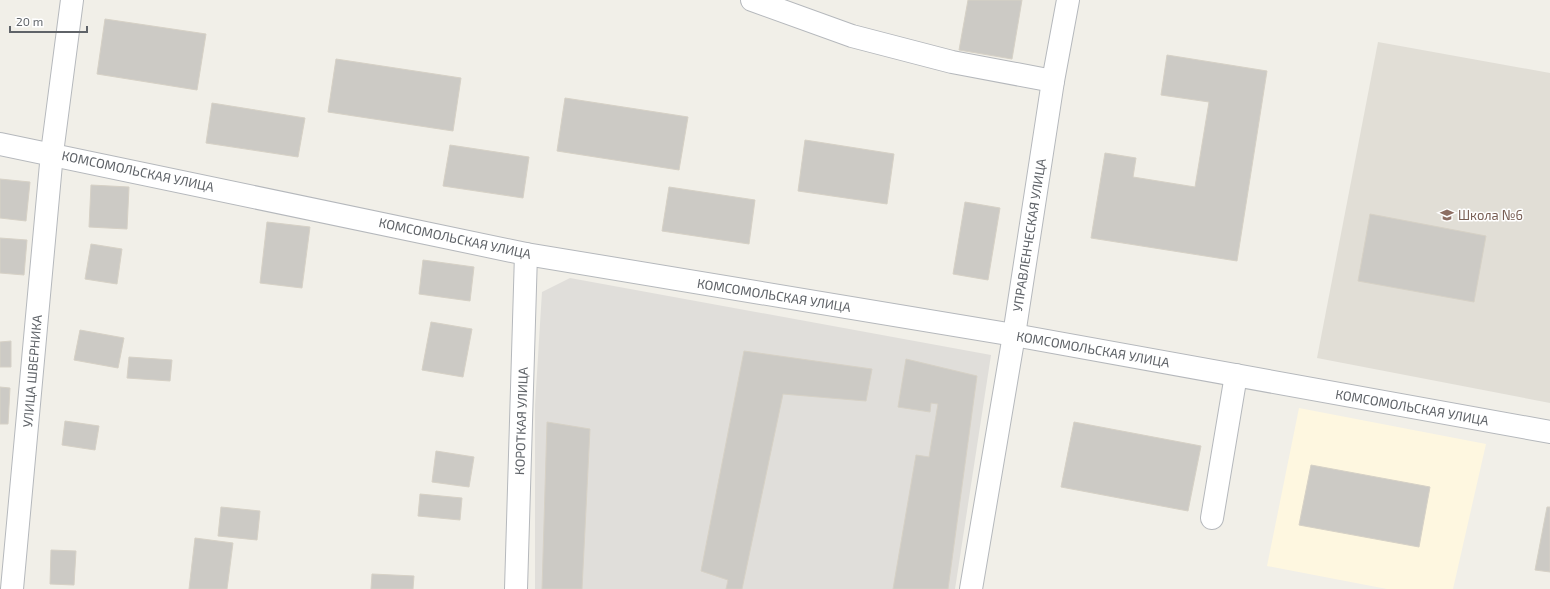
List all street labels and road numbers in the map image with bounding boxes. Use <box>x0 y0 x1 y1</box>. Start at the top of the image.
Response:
street label: КОМСОМОЛЬСКАЯ УЛИЦА <box>60 147 216 195</box>
street label: УПРАВЛЕНЧЕСКАЯ УЛИЦА <box>1009 157 1049 313</box>
street label: КОМСОМОЛЬСКАЯ УЛИЦА <box>377 214 533 262</box>
street label: КОМСОМОЛЬСКАЯ УЛИЦА <box>696 275 852 315</box>
street label: УЛИЦА ШВЕРНИКА <box>19 314 45 428</box>
street label: КОМСОМОЛЬСКАЯ УЛИЦА <box>1015 328 1171 370</box>
street label: КОРОТКАЯ УЛИЦА <box>511 367 531 475</box>
street label: КОМСОМОЛЬСКАЯ УЛИЦА <box>1334 386 1490 428</box>

